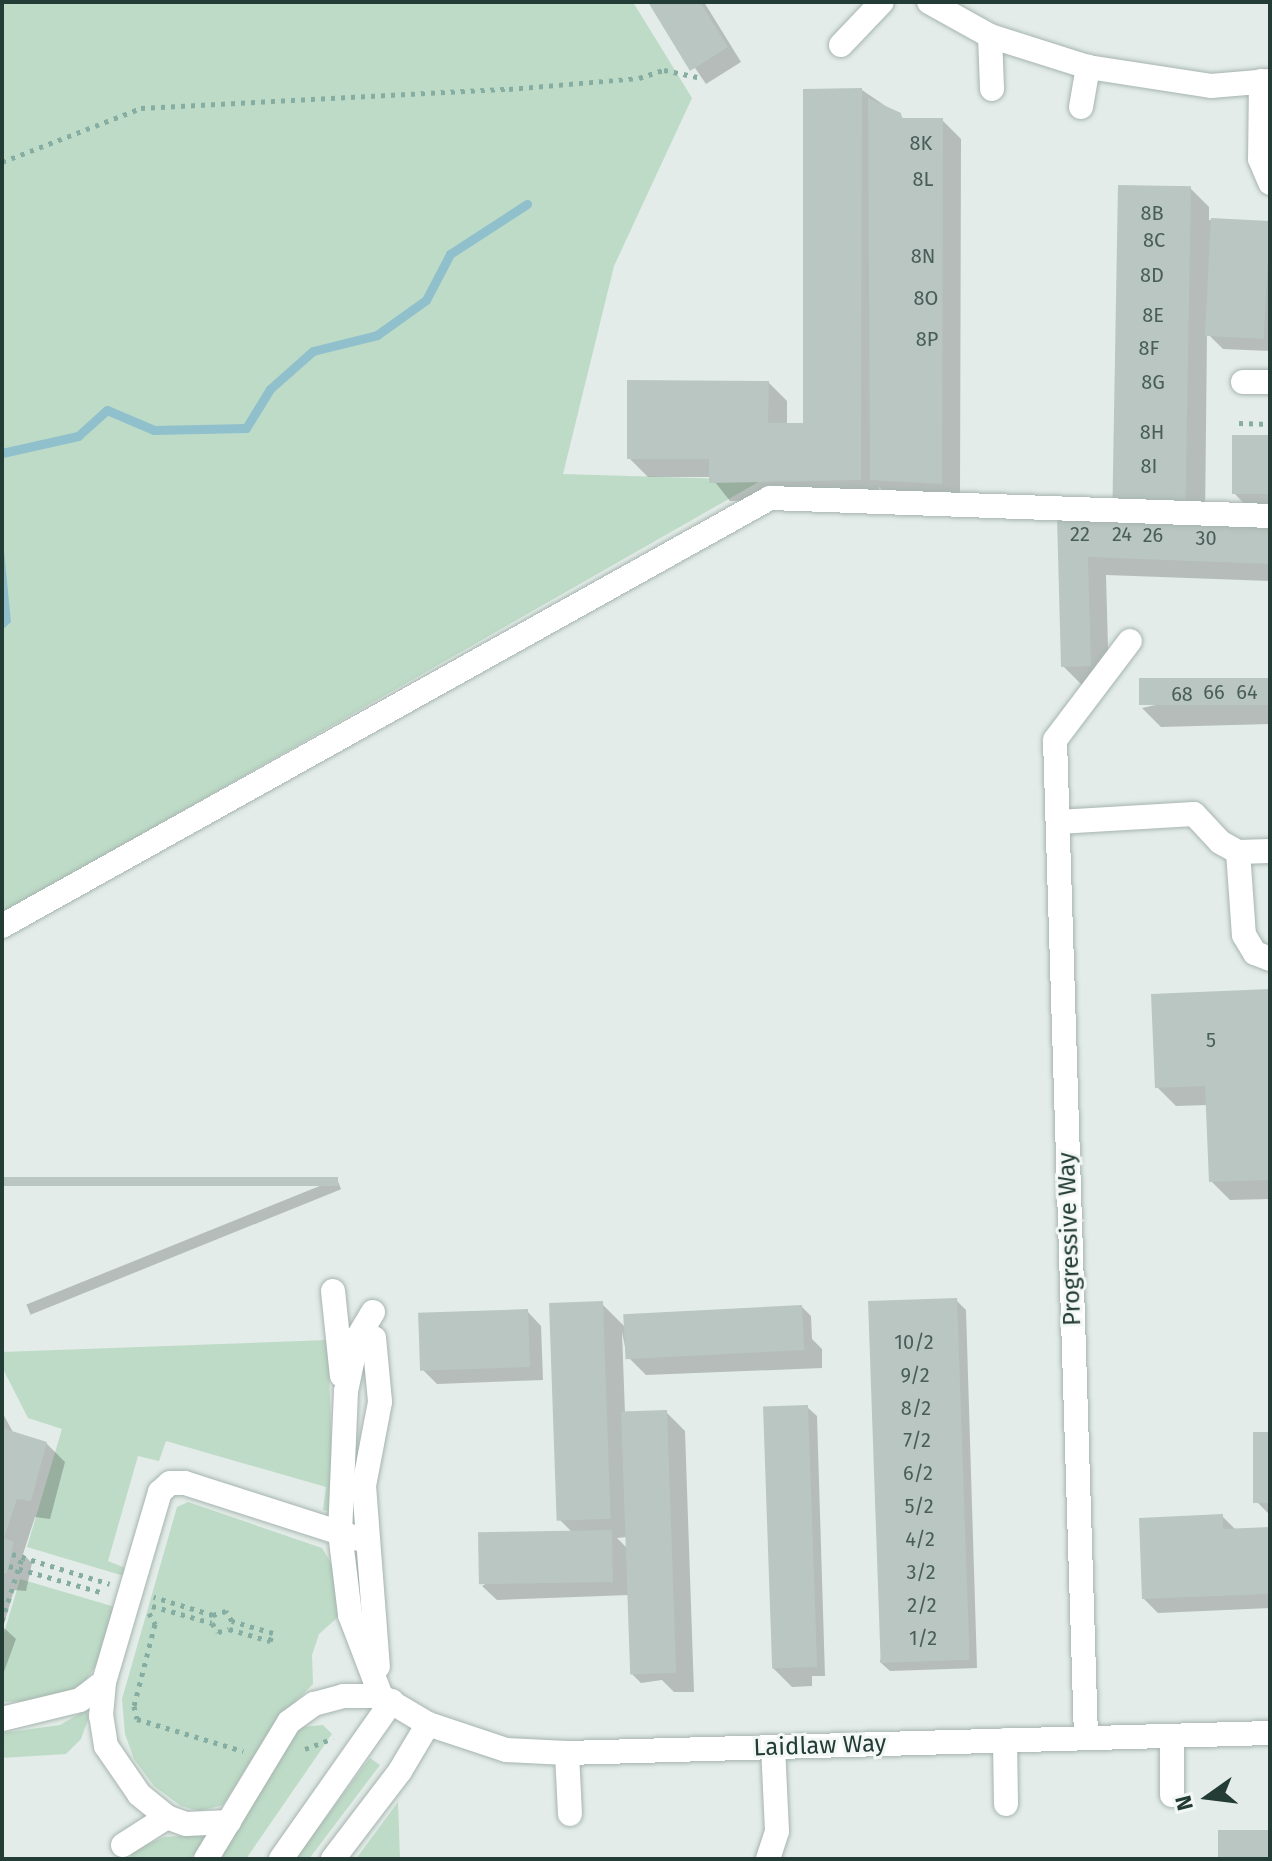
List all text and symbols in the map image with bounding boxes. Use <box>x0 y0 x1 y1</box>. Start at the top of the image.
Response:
house number: 8K <box>910 131 932 155</box>
house number: 8L <box>913 167 933 191</box>
house number: 8B <box>1140 201 1164 225</box>
house number: 8C <box>1143 228 1165 252</box>
house number: 8N <box>911 244 935 268</box>
house number: 8D <box>1140 263 1164 287</box>
house number: 8O <box>914 286 938 310</box>
house number: 8E <box>1142 303 1164 327</box>
house number: 8P <box>916 327 938 351</box>
house number: 8F <box>1139 336 1159 360</box>
house number: 8G <box>1141 370 1165 394</box>
house number: 8H <box>1140 420 1164 444</box>
house number: 8I <box>1141 454 1157 478</box>
house number: 22 <box>1070 522 1090 546</box>
house number: 24 <box>1112 522 1132 546</box>
house number: 26 <box>1143 523 1163 547</box>
house number: 30 <box>1195 526 1217 550</box>
house number: 66 <box>1203 680 1225 704</box>
house number: 64 <box>1236 680 1258 704</box>
house number: 68 <box>1171 682 1193 706</box>
house number: 5 <box>1206 1028 1216 1052</box>
street label: Progressive Way <box>1053 1152 1087 1326</box>
house number: 10/2 <box>894 1330 934 1354</box>
house number: 9/2 <box>900 1363 930 1387</box>
house number: 8/2 <box>901 1396 931 1420</box>
house number: 7/2 <box>903 1428 931 1452</box>
house number: 6/2 <box>903 1461 933 1485</box>
house number: 5/2 <box>904 1494 934 1518</box>
house number: 4/2 <box>905 1527 935 1551</box>
house number: 3/2 <box>906 1560 936 1584</box>
house number: 2/2 <box>907 1593 937 1617</box>
house number: 1/2 <box>909 1626 937 1650</box>
street label: Laidlaw Way <box>753 1729 887 1763</box>
north arrow <box>1168 1757 1248 1837</box>
text: N <box>1169 1793 1199 1813</box>

